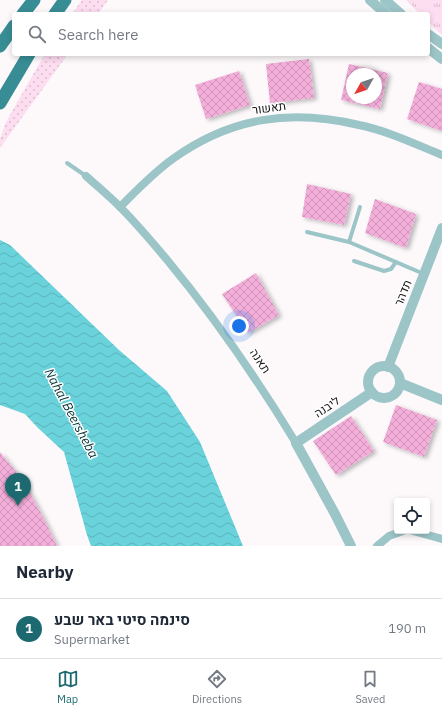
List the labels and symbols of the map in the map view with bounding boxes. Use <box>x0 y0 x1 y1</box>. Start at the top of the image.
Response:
north arrow <box>346 68 382 104</box>
street label: תאשור <box>251 98 287 117</box>
street label: תדהר <box>391 278 414 308</box>
your location <box>229 316 249 336</box>
street label: תאנה <box>247 345 274 376</box>
water label: Nahal Beersheba <box>41 365 102 461</box>
street label: ליבנה <box>311 393 342 420</box>
pin: 1 <box>5 473 31 506</box>

